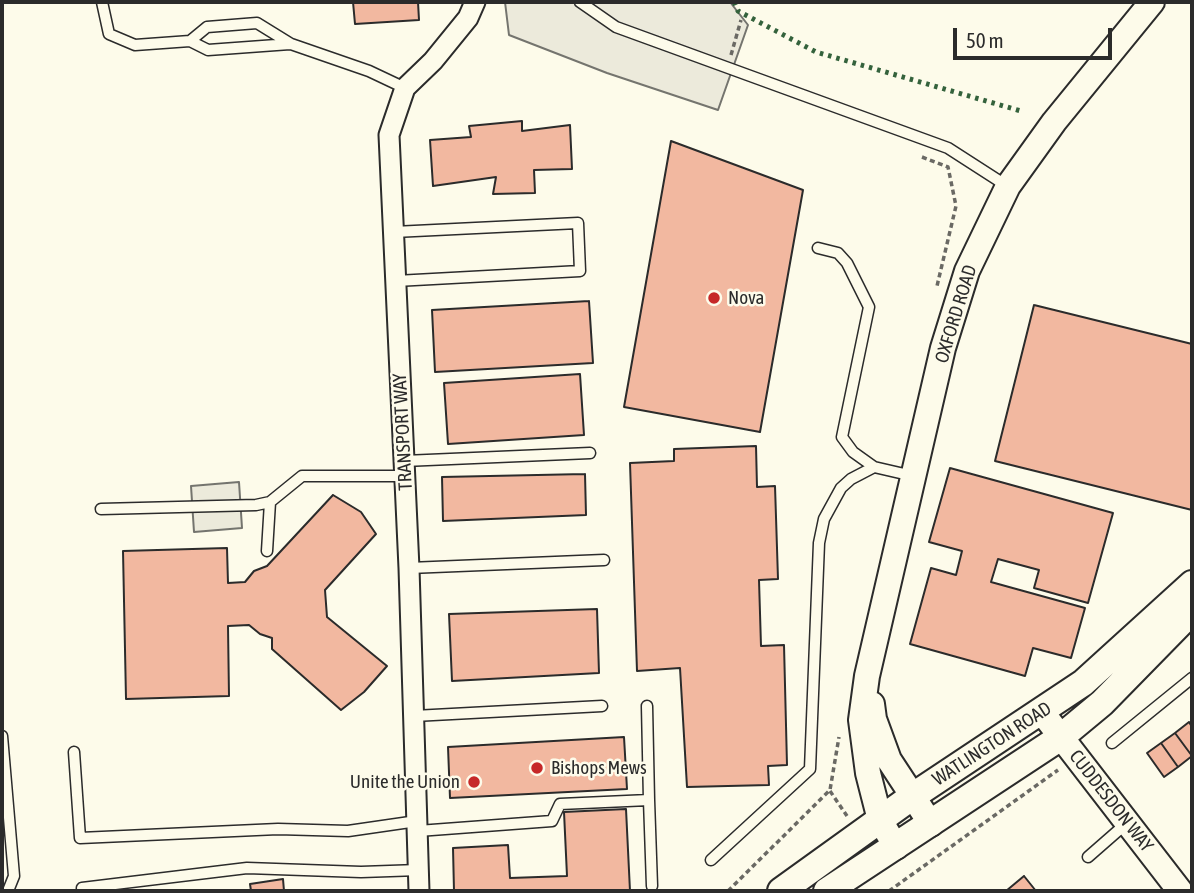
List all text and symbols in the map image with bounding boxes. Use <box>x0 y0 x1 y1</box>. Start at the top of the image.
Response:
scale bar <box>956 14 1115 58</box>
text: 50 m <box>966 28 1004 52</box>
street label: OXFORD ROAD <box>930 262 982 366</box>
place label: Nova <box>728 287 764 309</box>
marker: Nova <box>706 290 722 306</box>
street label: TRANSPORT WAY <box>389 373 417 491</box>
street label: WATLINGTON ROAD <box>928 697 1056 791</box>
street label: CUDDESDON WAY <box>1064 746 1158 856</box>
place label: Bishops Mews <box>551 757 647 779</box>
marker: Bishops Mews <box>529 760 545 776</box>
place label: Unite the Union <box>350 771 460 793</box>
marker: Unite the Union <box>466 774 482 790</box>

